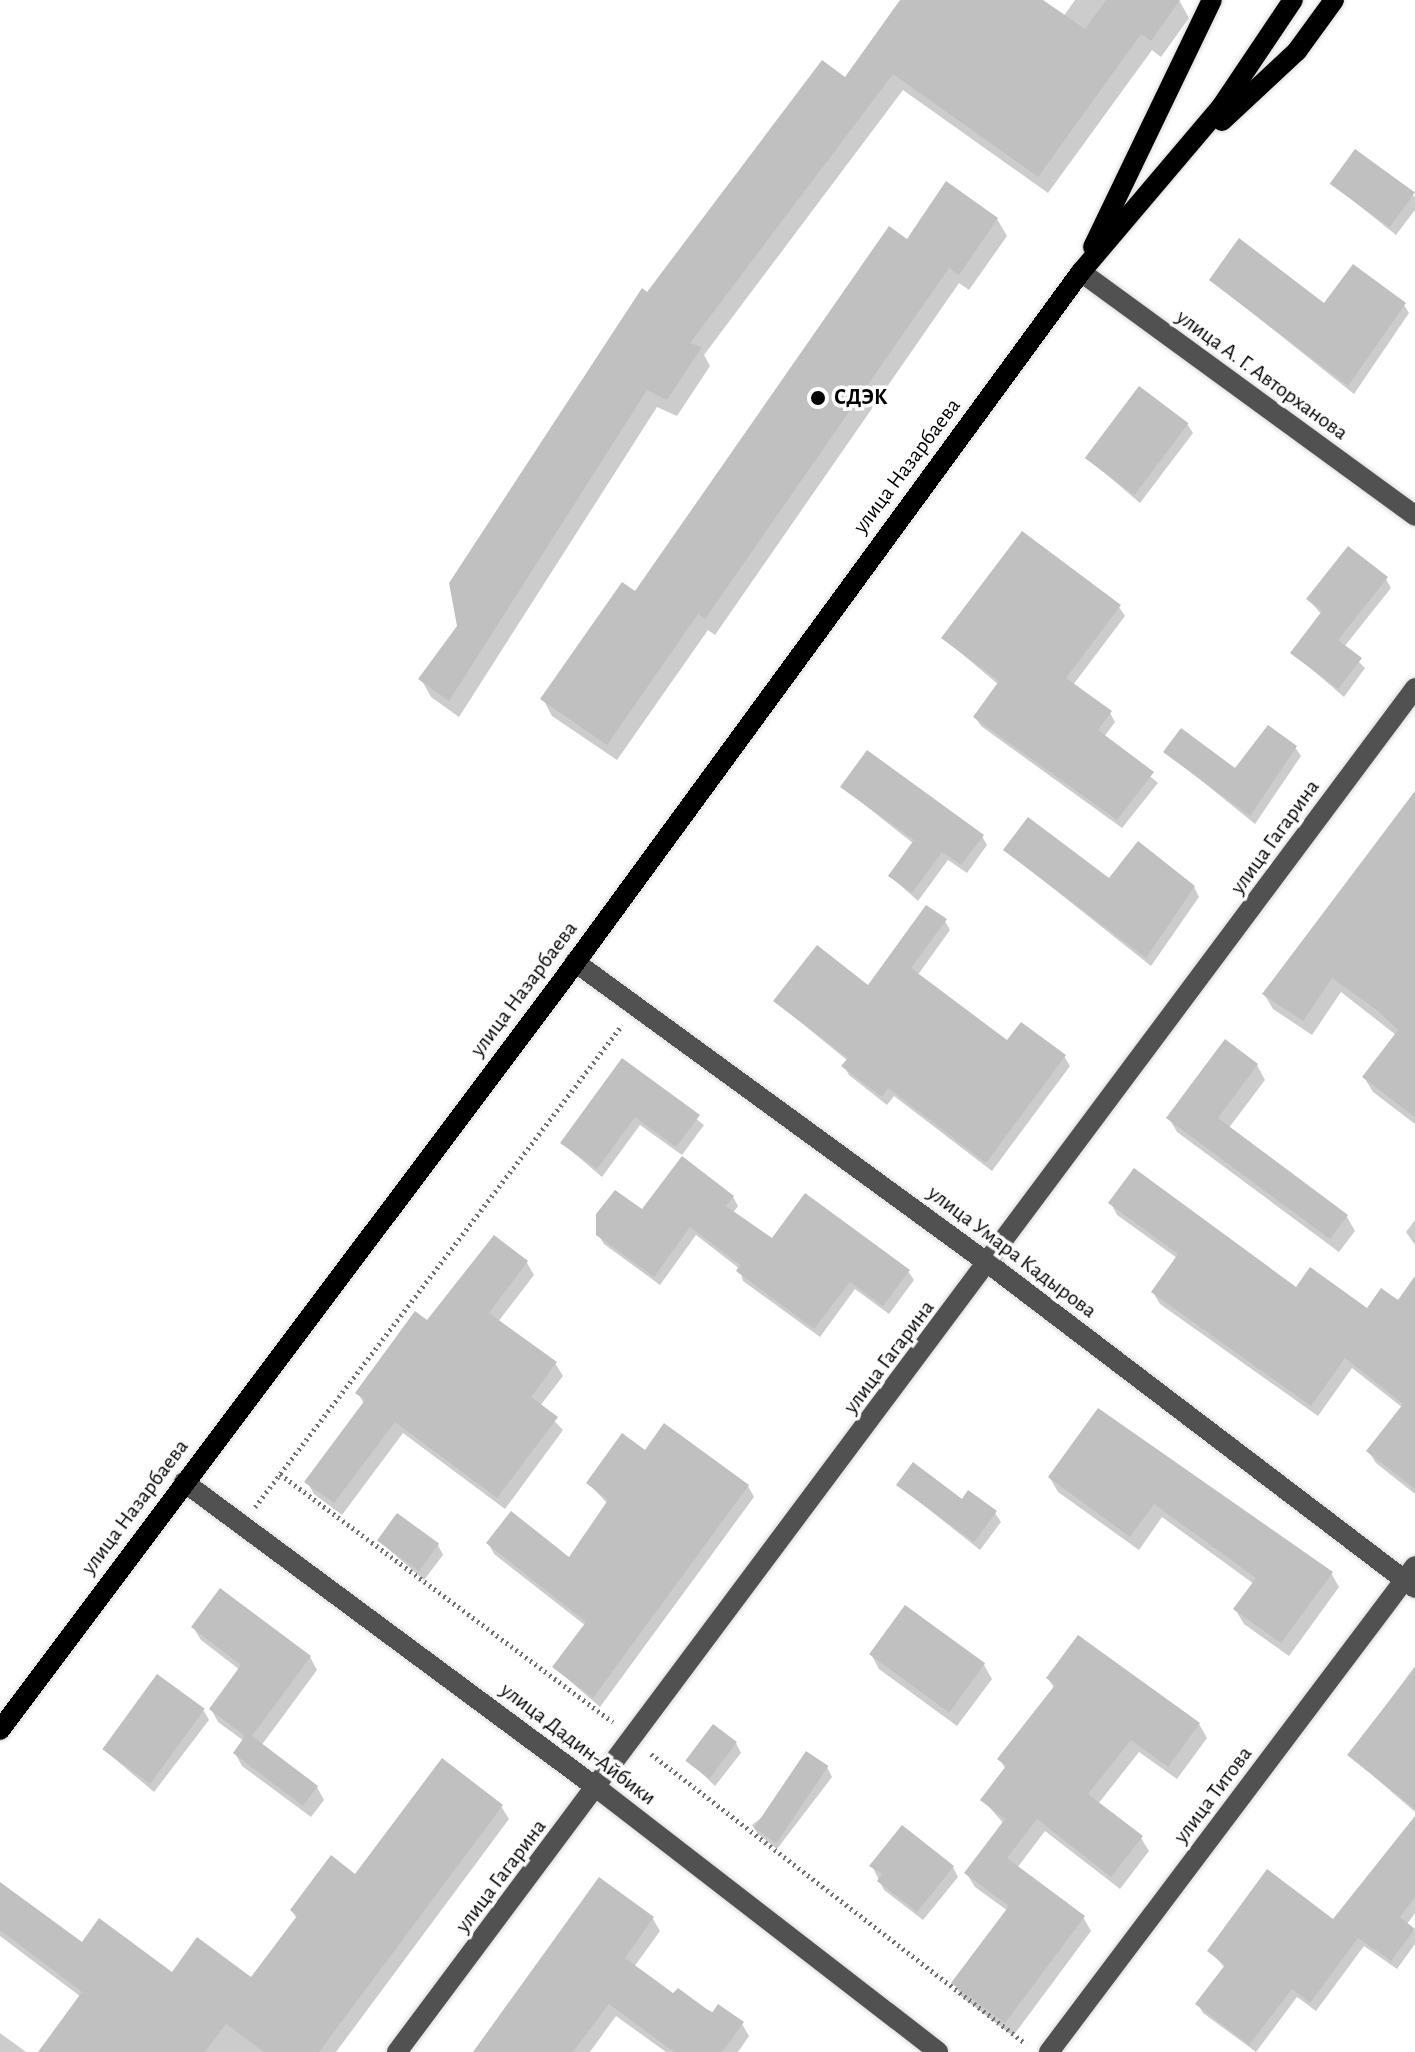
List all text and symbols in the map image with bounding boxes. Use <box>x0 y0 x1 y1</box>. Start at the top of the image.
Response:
street label: улица А. Г. Авторханова <box>1171 304 1353 446</box>
place label: СДЭК <box>834 385 887 411</box>
marker: СДЭК <box>809 389 827 407</box>
street label: улица Назарбаева <box>848 393 966 539</box>
street label: улица Гагарина <box>1225 775 1325 899</box>
street label: улица Назарбаева <box>465 916 583 1062</box>
street label: улица Умара Кадырова <box>922 1180 1102 1324</box>
street label: улица Гагарина <box>838 1295 940 1419</box>
street label: улица Назарбаева <box>76 1434 194 1580</box>
street label: улица Дадин-Айбики <box>495 1677 661 1811</box>
street label: улица Титова <box>1168 1741 1258 1849</box>
street label: улица Гагарина <box>450 1814 552 1938</box>

